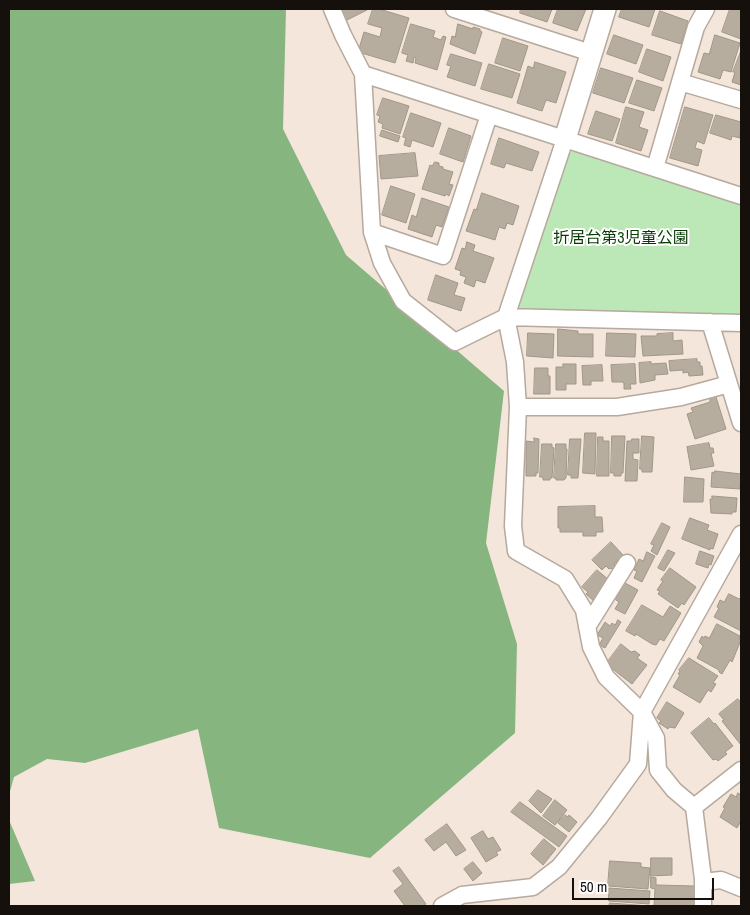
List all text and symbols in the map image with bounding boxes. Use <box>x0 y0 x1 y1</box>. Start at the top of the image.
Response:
park label: 折居台第3児童公園 <box>553 229 689 249</box>
scale bar <box>575 868 718 900</box>
text: 50 m <box>580 876 607 897</box>

